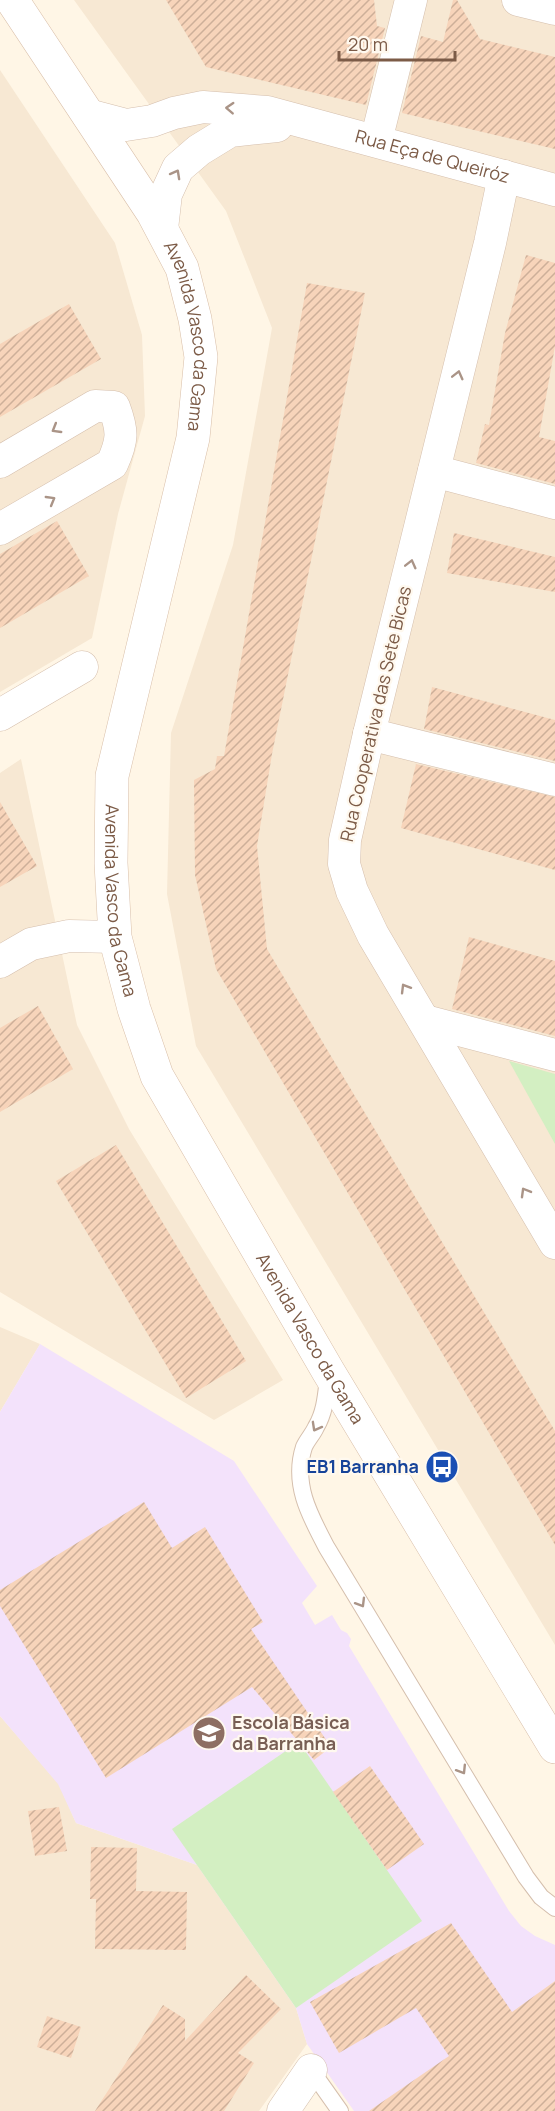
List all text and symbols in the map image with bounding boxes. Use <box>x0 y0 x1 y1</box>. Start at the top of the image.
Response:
scale bar <box>339 24 454 62</box>
text: 20 m <box>348 32 388 56</box>
one-way arrow <box>226 102 235 115</box>
street label: Rua Eça de Queiróz <box>353 123 512 188</box>
one-way arrow <box>169 170 180 180</box>
street label: Avenida Vasco da Gama <box>159 236 214 433</box>
one-way arrow <box>450 370 463 380</box>
one-way arrow <box>52 422 62 434</box>
one-way arrow <box>45 495 55 507</box>
one-way arrow <box>404 559 417 569</box>
street label: Rua Cooperativa das Sete Bicas <box>334 584 416 844</box>
street label: Avenida Vasco da Gama <box>100 804 143 999</box>
one-way arrow <box>401 984 413 994</box>
one-way arrow <box>521 1188 533 1198</box>
street label: Avenida Vasco da Gama <box>251 1248 370 1428</box>
one-way arrow <box>311 1421 323 1431</box>
bus stop icon: EB1 Barranha <box>424 1449 460 1485</box>
place label: EB1 Barranha <box>307 1454 419 1478</box>
one-way arrow <box>354 1597 365 1607</box>
place label: Escola Básica da Barranha <box>232 1710 350 1755</box>
school or university icon: Escola Básica da Barranha <box>191 1715 227 1751</box>
one-way arrow <box>455 1764 467 1774</box>

